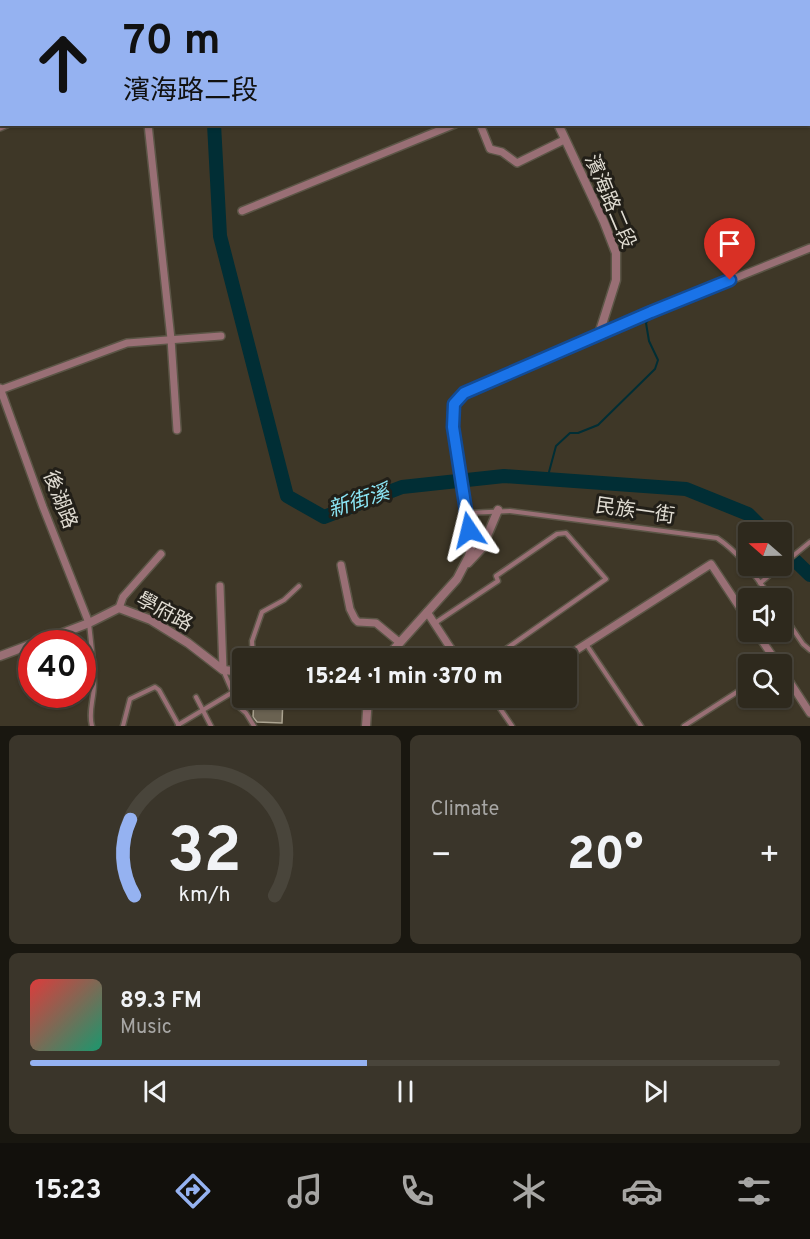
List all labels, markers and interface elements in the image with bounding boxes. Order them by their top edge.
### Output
text: 70 m [123,16,221,69]
icon: ahead [24,24,102,102]
text: 濱海路二段 [123,75,258,109]
street label: 濱海路二段 [577,151,641,253]
pin [704,218,755,280]
icon: arrive [713,227,746,260]
street label: 後湖路 [36,467,82,533]
water label: 新街溪 [325,478,396,525]
street label: 民族一街 [594,494,676,530]
position arrow [437,498,501,562]
north arrow [738,522,792,576]
map controls [738,522,792,708]
street label: 學府路 [131,587,197,639]
button: sound [738,588,792,642]
speed limit sign: 40 [18,630,96,708]
button: search [738,654,792,708]
text: 15:24 · 1 min · 370 m [306,664,503,691]
text: Climate [431,797,499,823]
text: 32 [168,815,242,894]
text: 20° [567,828,643,885]
text: − [431,836,452,878]
text: + [759,836,780,878]
text: km/h [179,883,231,910]
text: 89.3 FM [120,988,202,1015]
text: Music [120,1015,172,1041]
icon: previous [139,1075,172,1108]
icon: pause [389,1075,422,1108]
icon: next [639,1075,672,1108]
icon: directions [172,1170,214,1212]
icon: music [284,1170,326,1212]
icon: phone [396,1170,438,1212]
icon: climate [508,1170,550,1212]
icon: car [621,1170,663,1212]
icon: filters [733,1170,775,1212]
text: 15:23 [35,1174,102,1208]

